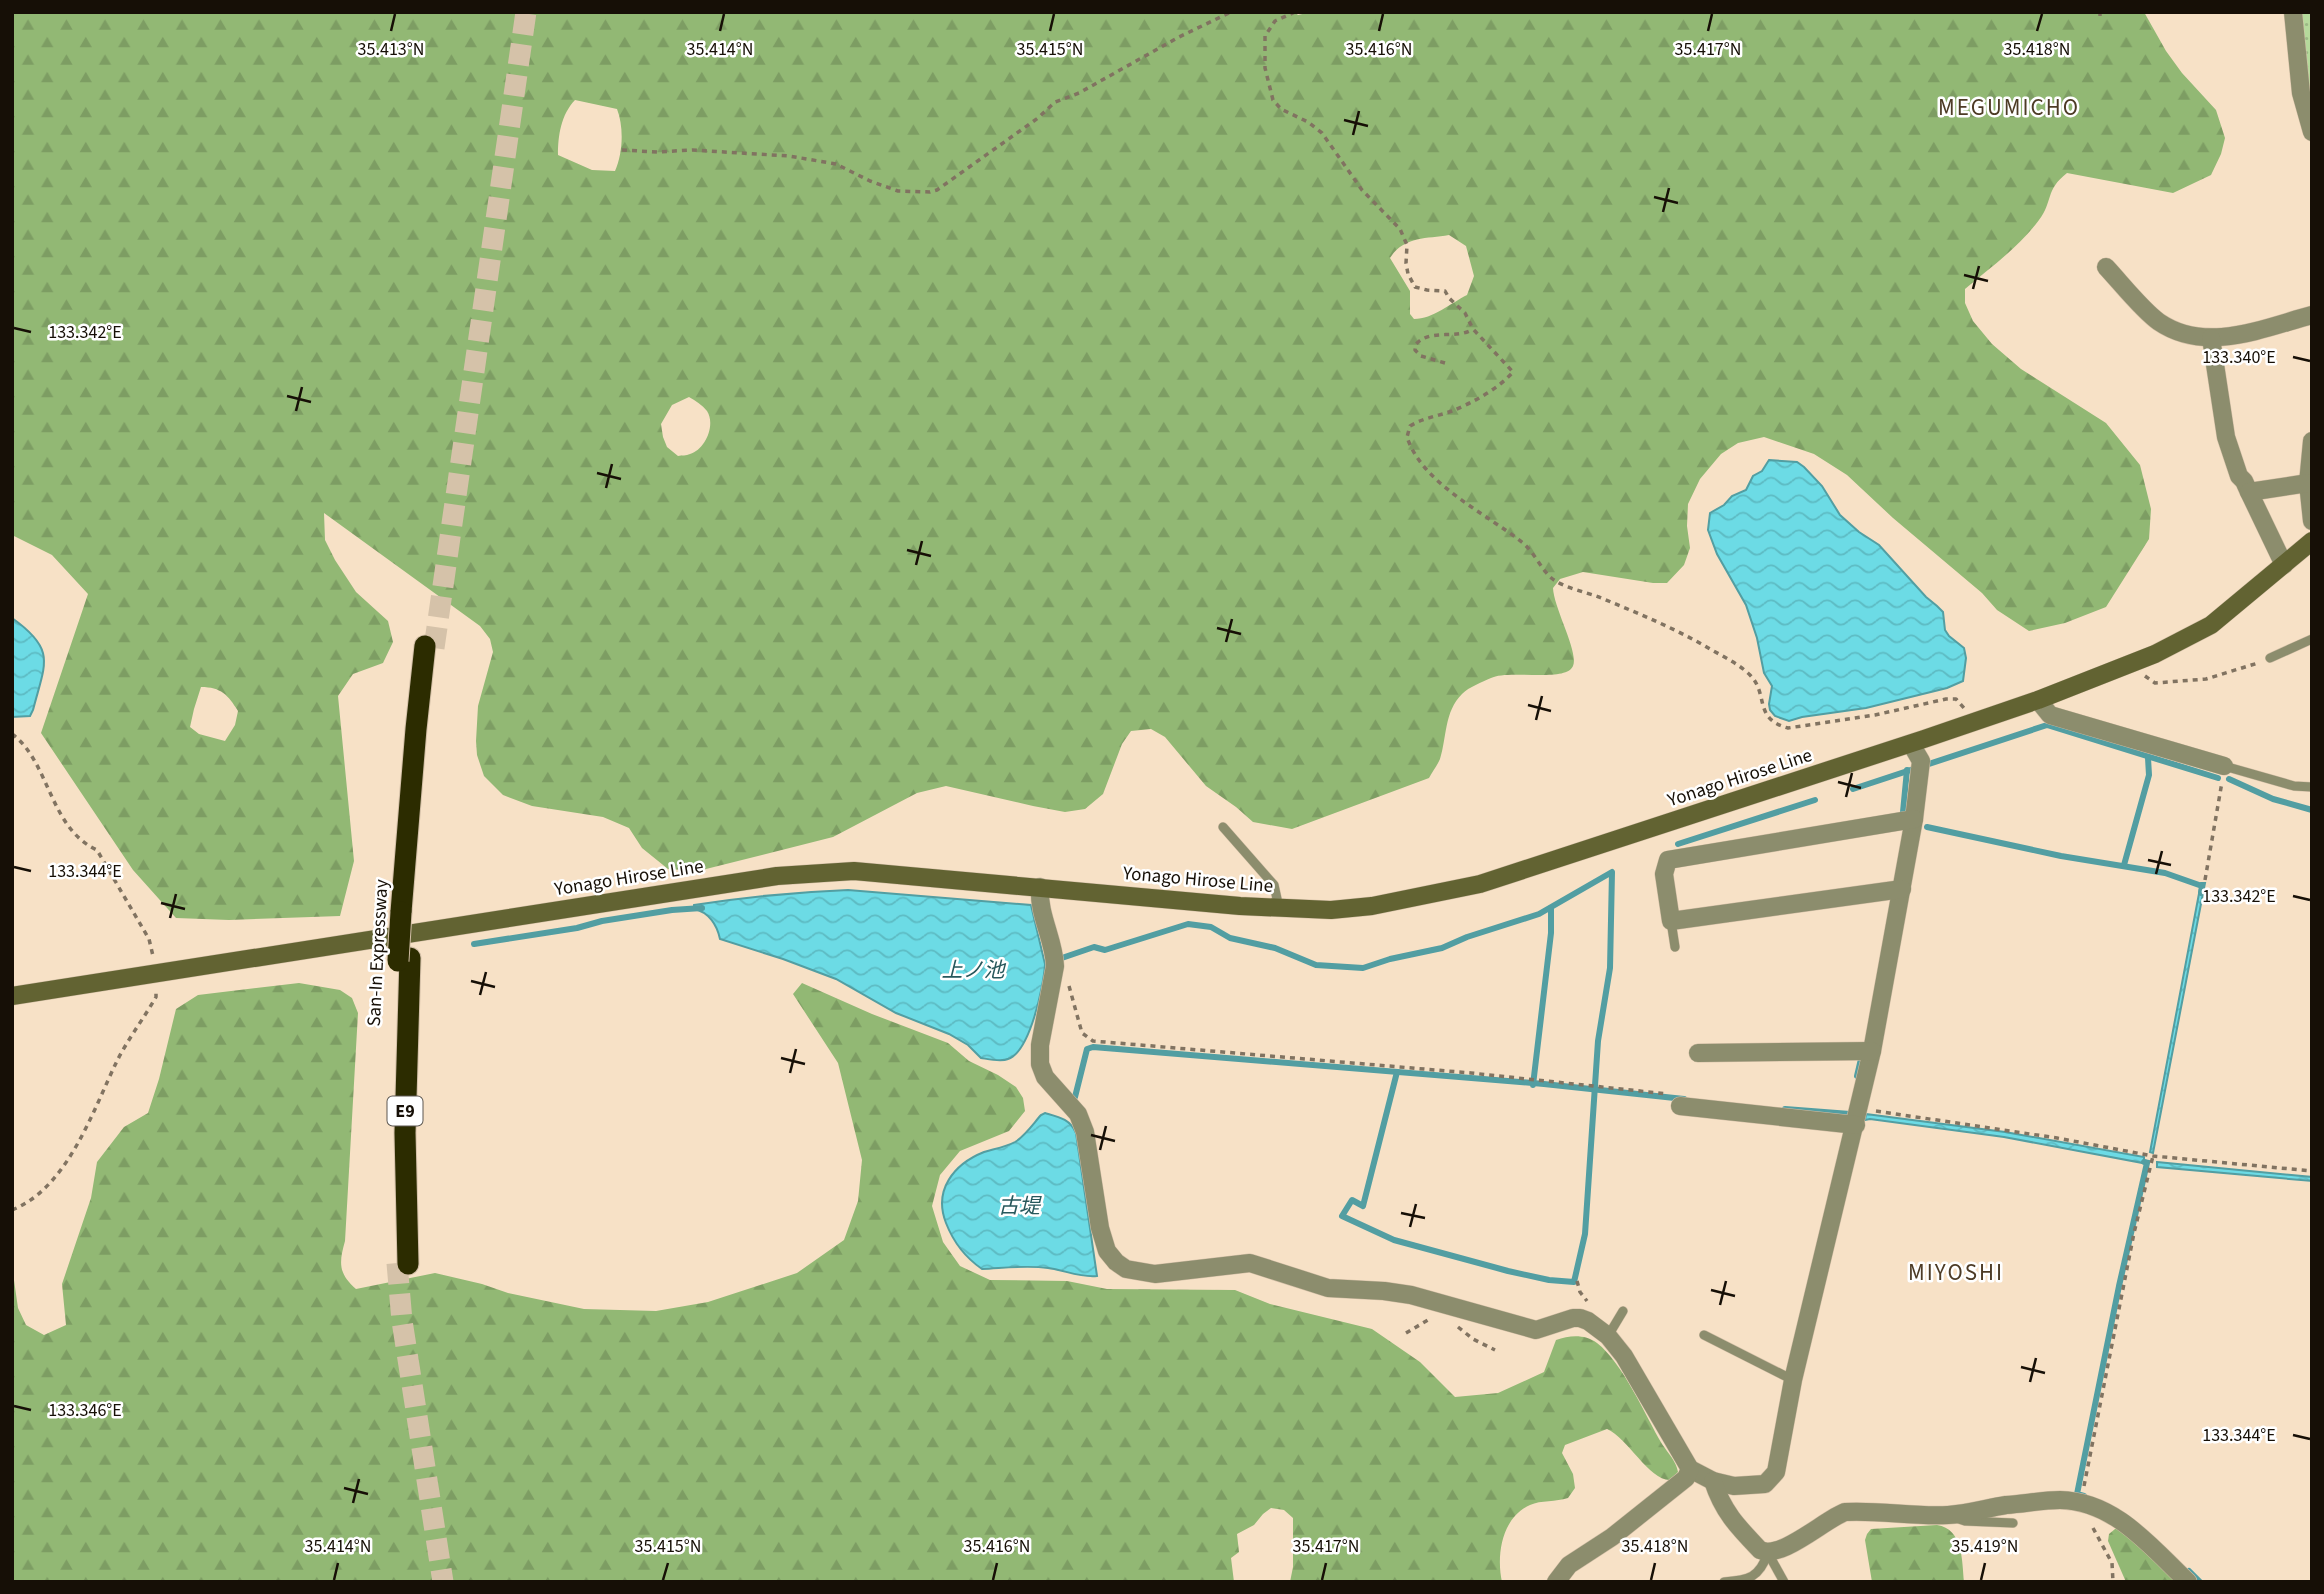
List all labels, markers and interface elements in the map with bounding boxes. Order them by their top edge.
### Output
text: 35.413°N [358,37,424,62]
text: 35.414°N [687,37,753,62]
text: 35.415°N [1017,37,1083,62]
text: 35.416°N [1346,37,1412,62]
text: 35.417°N [1675,37,1741,62]
text: 35.418°N [2004,37,2070,62]
district label: MEGUMICHO [1938,91,2080,124]
text: 133.342°E [48,320,122,345]
text: 133.340°E [2202,345,2276,370]
street label: Yonago Hirose Line [1663,742,1816,814]
street label: Yonago Hirose Line [552,853,705,903]
text: 133.344°E [48,859,122,884]
street label: Yonago Hirose Line [1121,860,1274,900]
street label: San-In Expressway [361,879,395,1027]
text: 133.342°E [2202,884,2276,909]
water label: 上ノ池 [942,955,1006,985]
road number: E9 [388,1096,422,1126]
water label: 古堤 [998,1191,1042,1221]
district label: MIYOSHI [1908,1256,2004,1289]
text: 133.346°E [48,1398,122,1423]
text: 133.344°E [2202,1423,2276,1448]
text: 35.414°N [305,1534,371,1559]
text: 35.415°N [635,1534,701,1559]
text: 35.416°N [964,1534,1030,1559]
text: 35.417°N [1293,1534,1359,1559]
text: 35.418°N [1622,1534,1688,1559]
text: 35.419°N [1952,1534,2018,1559]

